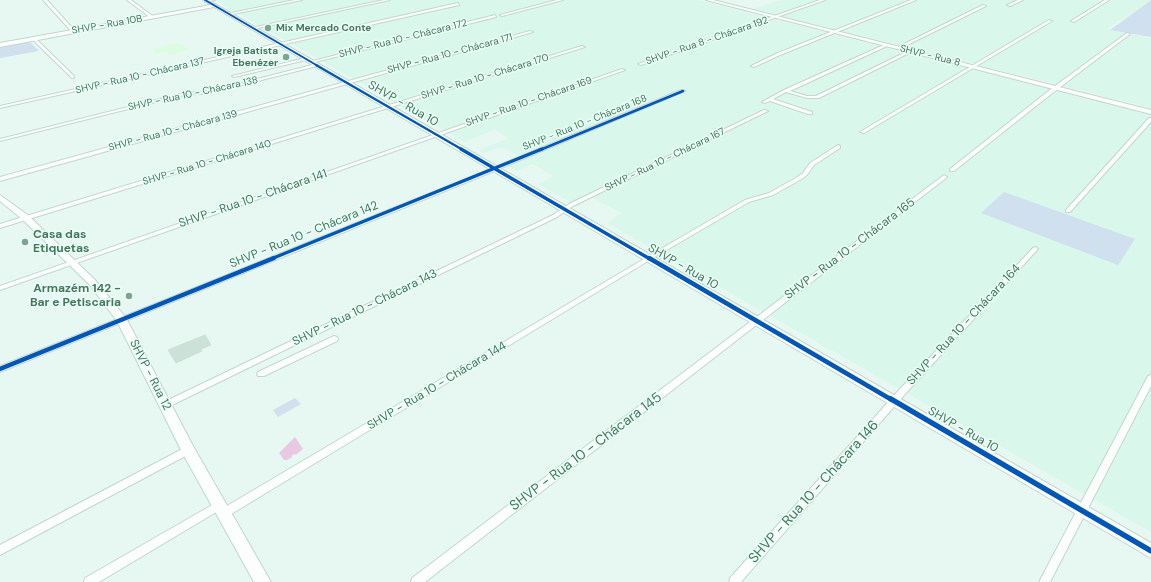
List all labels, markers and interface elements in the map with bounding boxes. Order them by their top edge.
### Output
street label: SHVP - Rua 10B [71,13,143,37]
street label: SHVP - Rua 8 - Chácara 192 [644,14,770,68]
street label: SHVP - Rua 10 - Chácara 172 [338,17,468,61]
place label: Mix Mercado Conte [276,22,371,34]
marker: Mix Mercado Conte [263,23,273,33]
street label: SHVP - Rua 10 - Chácara 171 [386,31,514,77]
street label: SHVP - Rua 8 [899,43,961,69]
place label: Igreja Batista Ebenézer [214,45,278,68]
marker: Igreja Batista Ebenézer [281,52,291,62]
street label: SHVP - Rua 10 - Chácara 170 [420,52,550,102]
street label: SHVP - Rua 10 - Chácara 137 [74,55,206,97]
street label: SHVP - Rua 10 - Chácara 138 [127,74,259,114]
street label: SHVP - Rua 10 - Chácara 169 [464,75,594,129]
street label: SHVP - Rua 10 [365,78,441,130]
street label: SHVP - Rua 10 - Chácara 168 [521,93,649,153]
street label: SHVP - Rua 10 - Chácara 139 [107,108,239,154]
street label: SHVP - Rua 10 - Chácara 167 [603,126,727,194]
street label: SHVP - Rua 10 - Chácara 140 [141,138,273,188]
street label: SHVP - Rua 10 - Chácara 141 [177,167,329,231]
street label: SHVP - Rua 10 - Chácara 165 [782,195,918,303]
street label: SHVP - Rua 10 - Chácara 142 [228,199,380,271]
place label: Casa das Etiquetas [33,228,89,256]
marker: Casa das Etiquetas [20,237,30,247]
street label: SHVP - Rua 10 [645,241,721,293]
street label: SHVP - Rua 10 - Chácara 164 [904,262,1024,388]
street label: SHVP - Rua 10 - Chácara 143 [290,267,440,349]
place label: Armazém 142 - Bar e Petiscaria [30,282,121,310]
marker: Armazém 142 - Bar e Petiscaria [124,291,134,301]
street label: SHVP - Rua 12 [126,337,174,413]
street label: SHVP - Rua 10 - Chácara 144 [365,339,509,433]
street label: SHVP - Rua 10 - Chácara 145 [507,389,665,515]
street label: SHVP - Rua 10 [925,404,1001,456]
street label: SHVP - Rua 10 - Chácara 146 [745,417,883,567]

